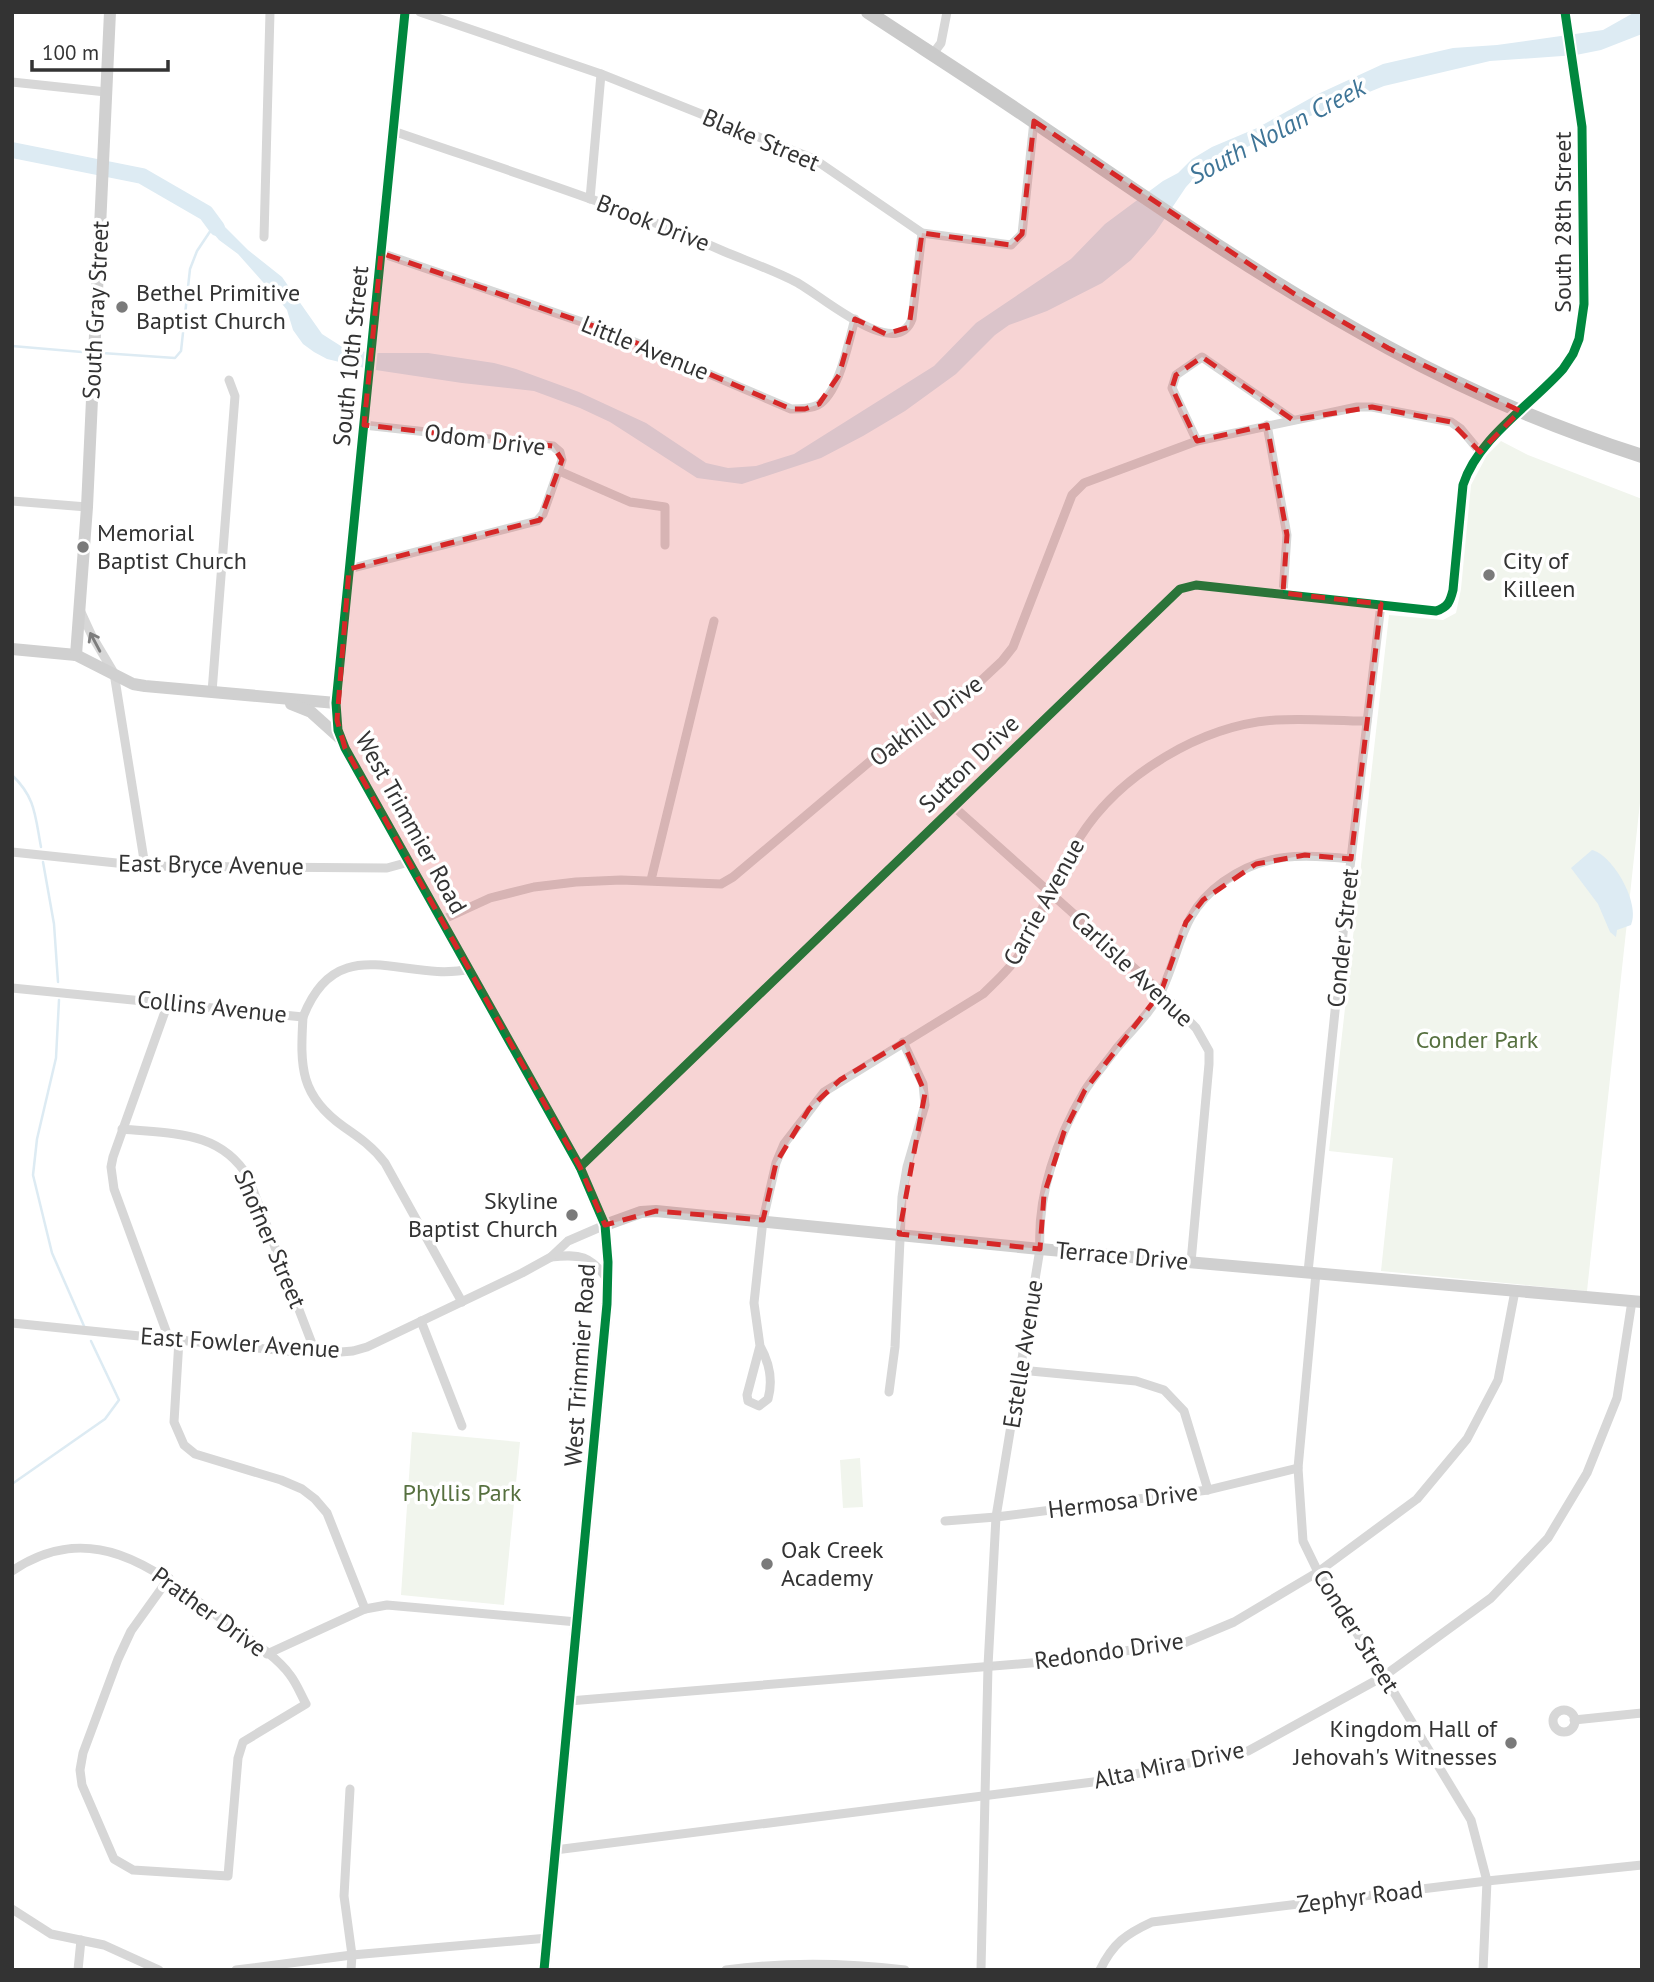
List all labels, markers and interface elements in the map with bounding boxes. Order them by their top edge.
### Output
scale bar [32,28,168,72]
text: 100 m [42,39,99,66]
water label: South Nolan Creek [1183,69,1372,191]
street label: Blake Street [698,101,824,178]
street label: South 28th Street [1547,131,1578,313]
street label: Brook Drive [592,187,714,258]
street label: South Gray Street [75,220,116,400]
street label: South 10th Street [326,264,375,448]
place label: Bethel Primitive Baptist Church [136,277,300,336]
marker: Bethel Primitive Baptist Church [114,299,130,315]
street label: Little Avenue [577,308,714,387]
street label: Odom Drive [423,417,547,462]
place label: Memorial Baptist Church [97,517,247,576]
marker: Memorial Baptist Church [75,539,91,555]
place label: City of Killeen [1503,545,1575,604]
marker: City of Killeen [1481,567,1497,583]
one-way arrow [88,632,101,653]
street label: Oakhill Drive [863,668,988,773]
street label: Sutton Drive [912,708,1025,819]
street label: West Trimmier Road [349,726,474,919]
street label: Carrie Avenue [996,833,1091,971]
street label: East Bryce Avenue [118,847,304,882]
street label: Conder Street [1320,867,1365,1009]
street label: Carlisle Avenue [1064,904,1200,1033]
street label: Collins Avenue [136,983,288,1030]
park label: Conder Park [1416,1024,1539,1055]
street label: Shofner Street [227,1165,314,1313]
place label: Skyline Baptist Church [408,1185,558,1244]
marker: Skyline Baptist Church [564,1207,580,1223]
street label: Terrace Drive [1054,1234,1190,1277]
street label: West Trimmier Road [557,1262,602,1467]
street label: Estelle Avenue [995,1277,1050,1430]
street label: East Fowler Avenue [139,1320,341,1365]
street label: Hermosa Drive [1046,1476,1200,1525]
park label: Phyllis Park [403,1477,522,1508]
place label: Oak Creek Academy [781,1534,884,1593]
marker: Oak Creek Academy [759,1556,775,1572]
street label: Prather Drive [146,1560,273,1664]
street label: Conder Street [1306,1563,1407,1698]
street label: Redondo Drive [1032,1625,1185,1676]
place label: Kingdom Hall of Jehovah's Witnesses [1292,1713,1498,1772]
street label: Alta Mira Drive [1091,1733,1247,1796]
marker: Kingdom Hall of Jehovah's Witnesses [1503,1735,1519,1751]
street label: Zephyr Road [1295,1873,1425,1920]

